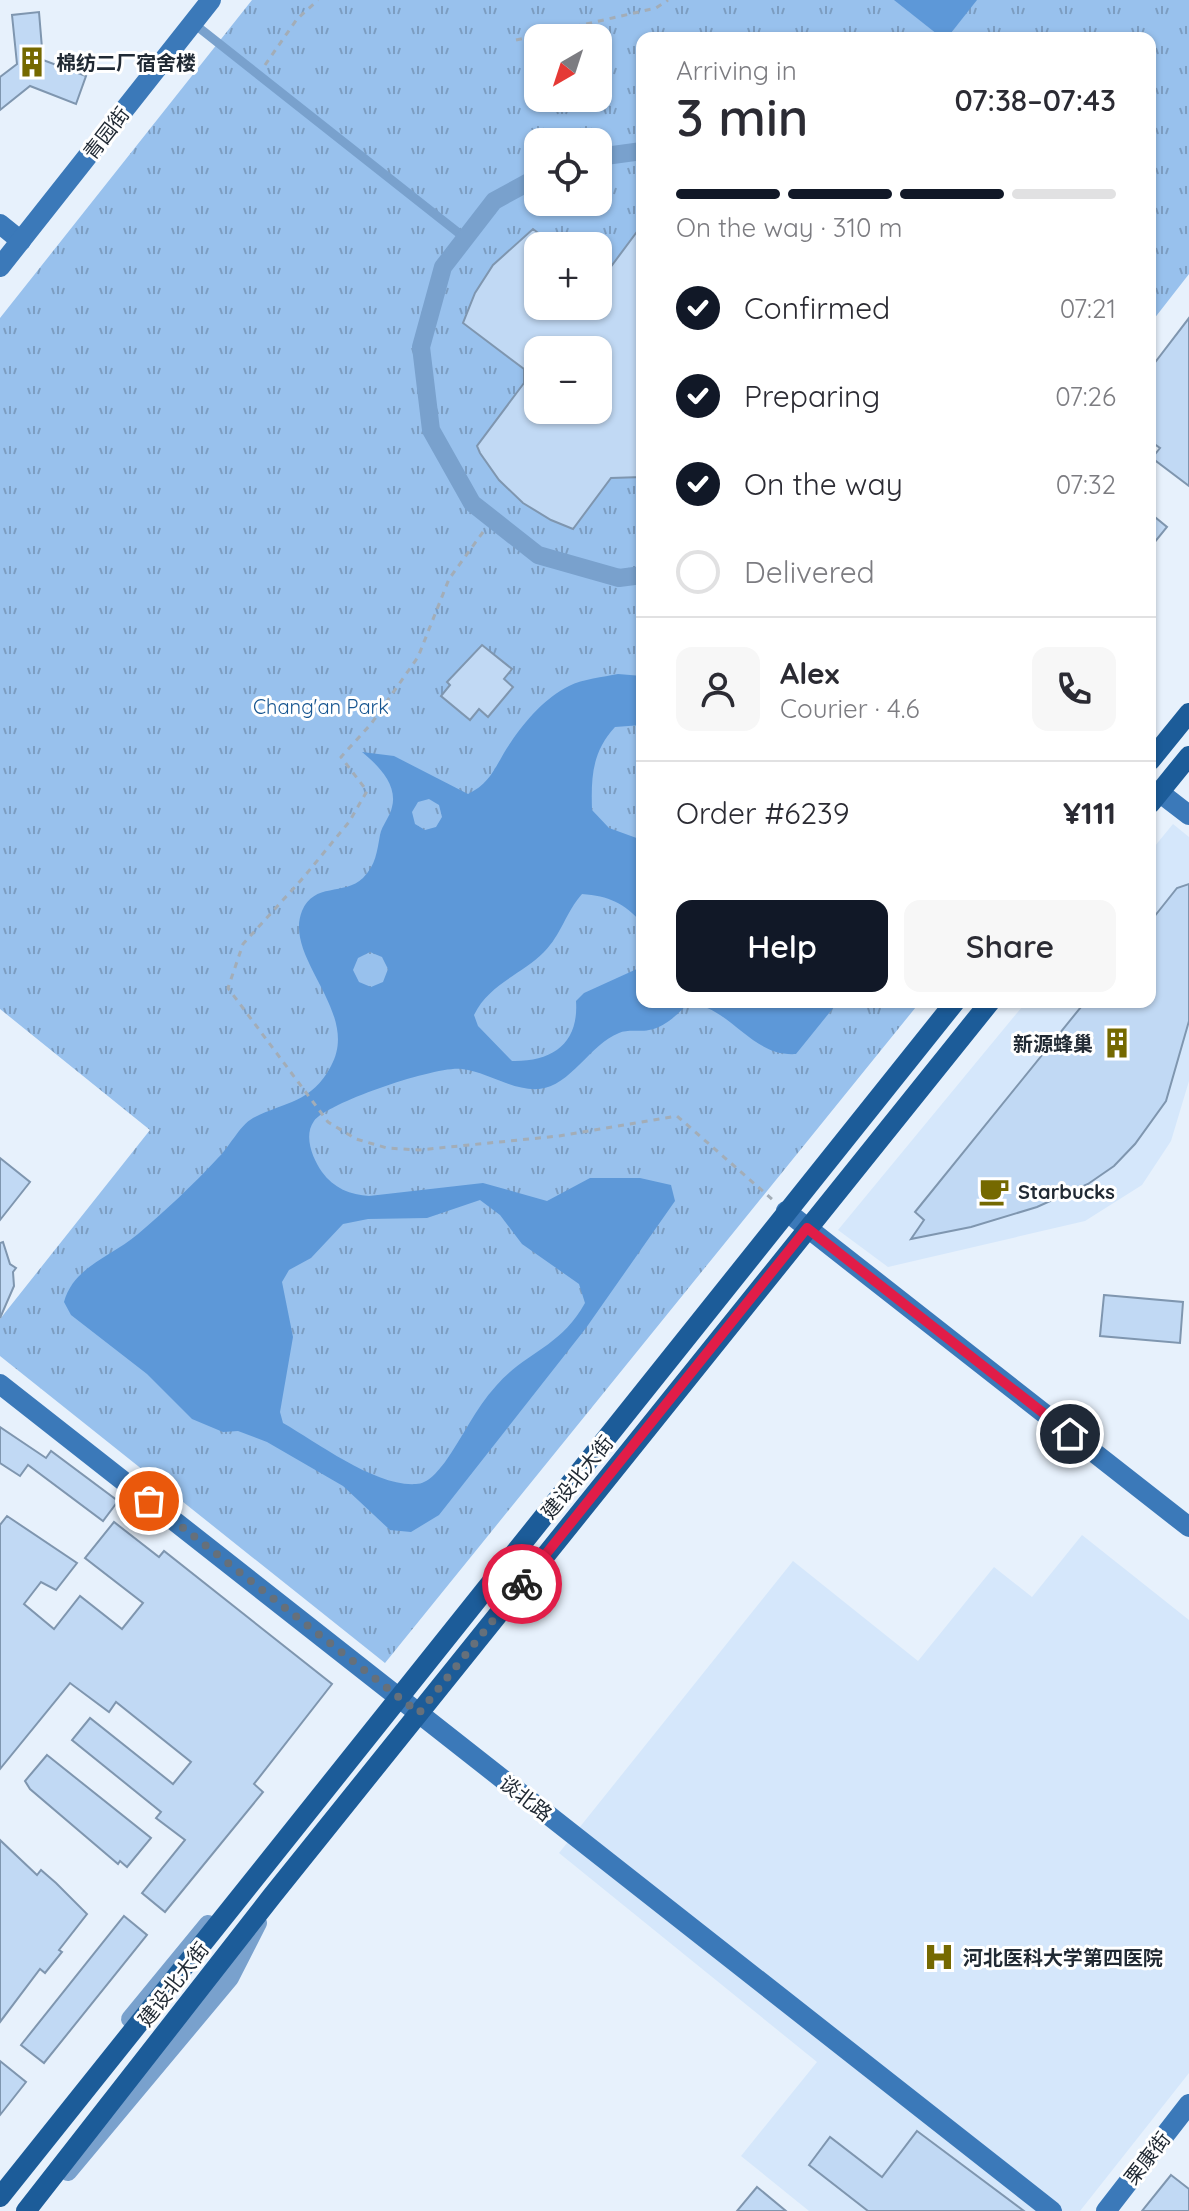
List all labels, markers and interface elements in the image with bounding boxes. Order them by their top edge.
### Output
north arrow [524,24,612,112]
map controls [524,24,612,424]
building icon: 棉纺二厂宿舍楼 [15,45,49,79]
place label: 棉纺二厂宿舍楼 [56,50,196,75]
text: Arriving in [676,54,797,87]
text: 07:38–07:43 [955,81,1116,119]
text: 3 min [676,84,809,149]
street label: 青园街 [78,102,134,164]
button: locate [524,128,612,216]
text: On the way · 310 m [676,211,902,244]
button: + [524,232,612,320]
icon: check [676,286,720,330]
text: Confirmed [744,289,890,327]
text: 07:21 [1060,292,1116,325]
button: − [524,336,612,424]
icon: check [676,374,720,418]
text: Preparing [744,377,880,415]
text: 07:26 [1055,380,1116,413]
icon: check [676,462,720,506]
text: On the way [744,465,903,503]
text: 07:32 [1056,468,1116,501]
text: Delivered [744,553,875,591]
button: person [676,647,760,731]
button: phone [1032,647,1116,731]
text: Alex [780,654,839,692]
text: Courier · 4.6 [780,692,919,725]
park label: Chang'an Park [253,694,389,719]
text: Order #6239 [676,794,850,832]
text: ¥111 [1063,794,1116,832]
button: Help [676,900,888,992]
button: Share [904,900,1116,992]
building icon: 新源蜂巢 [1100,1026,1134,1060]
place label: 新源蜂巢 [1013,1031,1093,1056]
cafe icon: Starbucks [977,1174,1011,1208]
place label: Starbucks [1018,1179,1115,1204]
pin [1036,1400,1104,1468]
icon: home [1048,1412,1092,1456]
street label: 建设北大街 [536,1430,618,1524]
pin [115,1467,183,1535]
icon: bag [127,1479,171,1523]
courier [482,1544,562,1624]
icon: bike [500,1562,544,1606]
street label: 谈北路 [495,1770,557,1826]
street label: 建设北大街 [132,1937,214,2031]
hospital icon: 河北医科大学第四医院 [922,1940,956,1974]
place label: 河北医科大学第四医院 [963,1945,1163,1970]
street label: 栗康街 [1119,2127,1175,2189]

